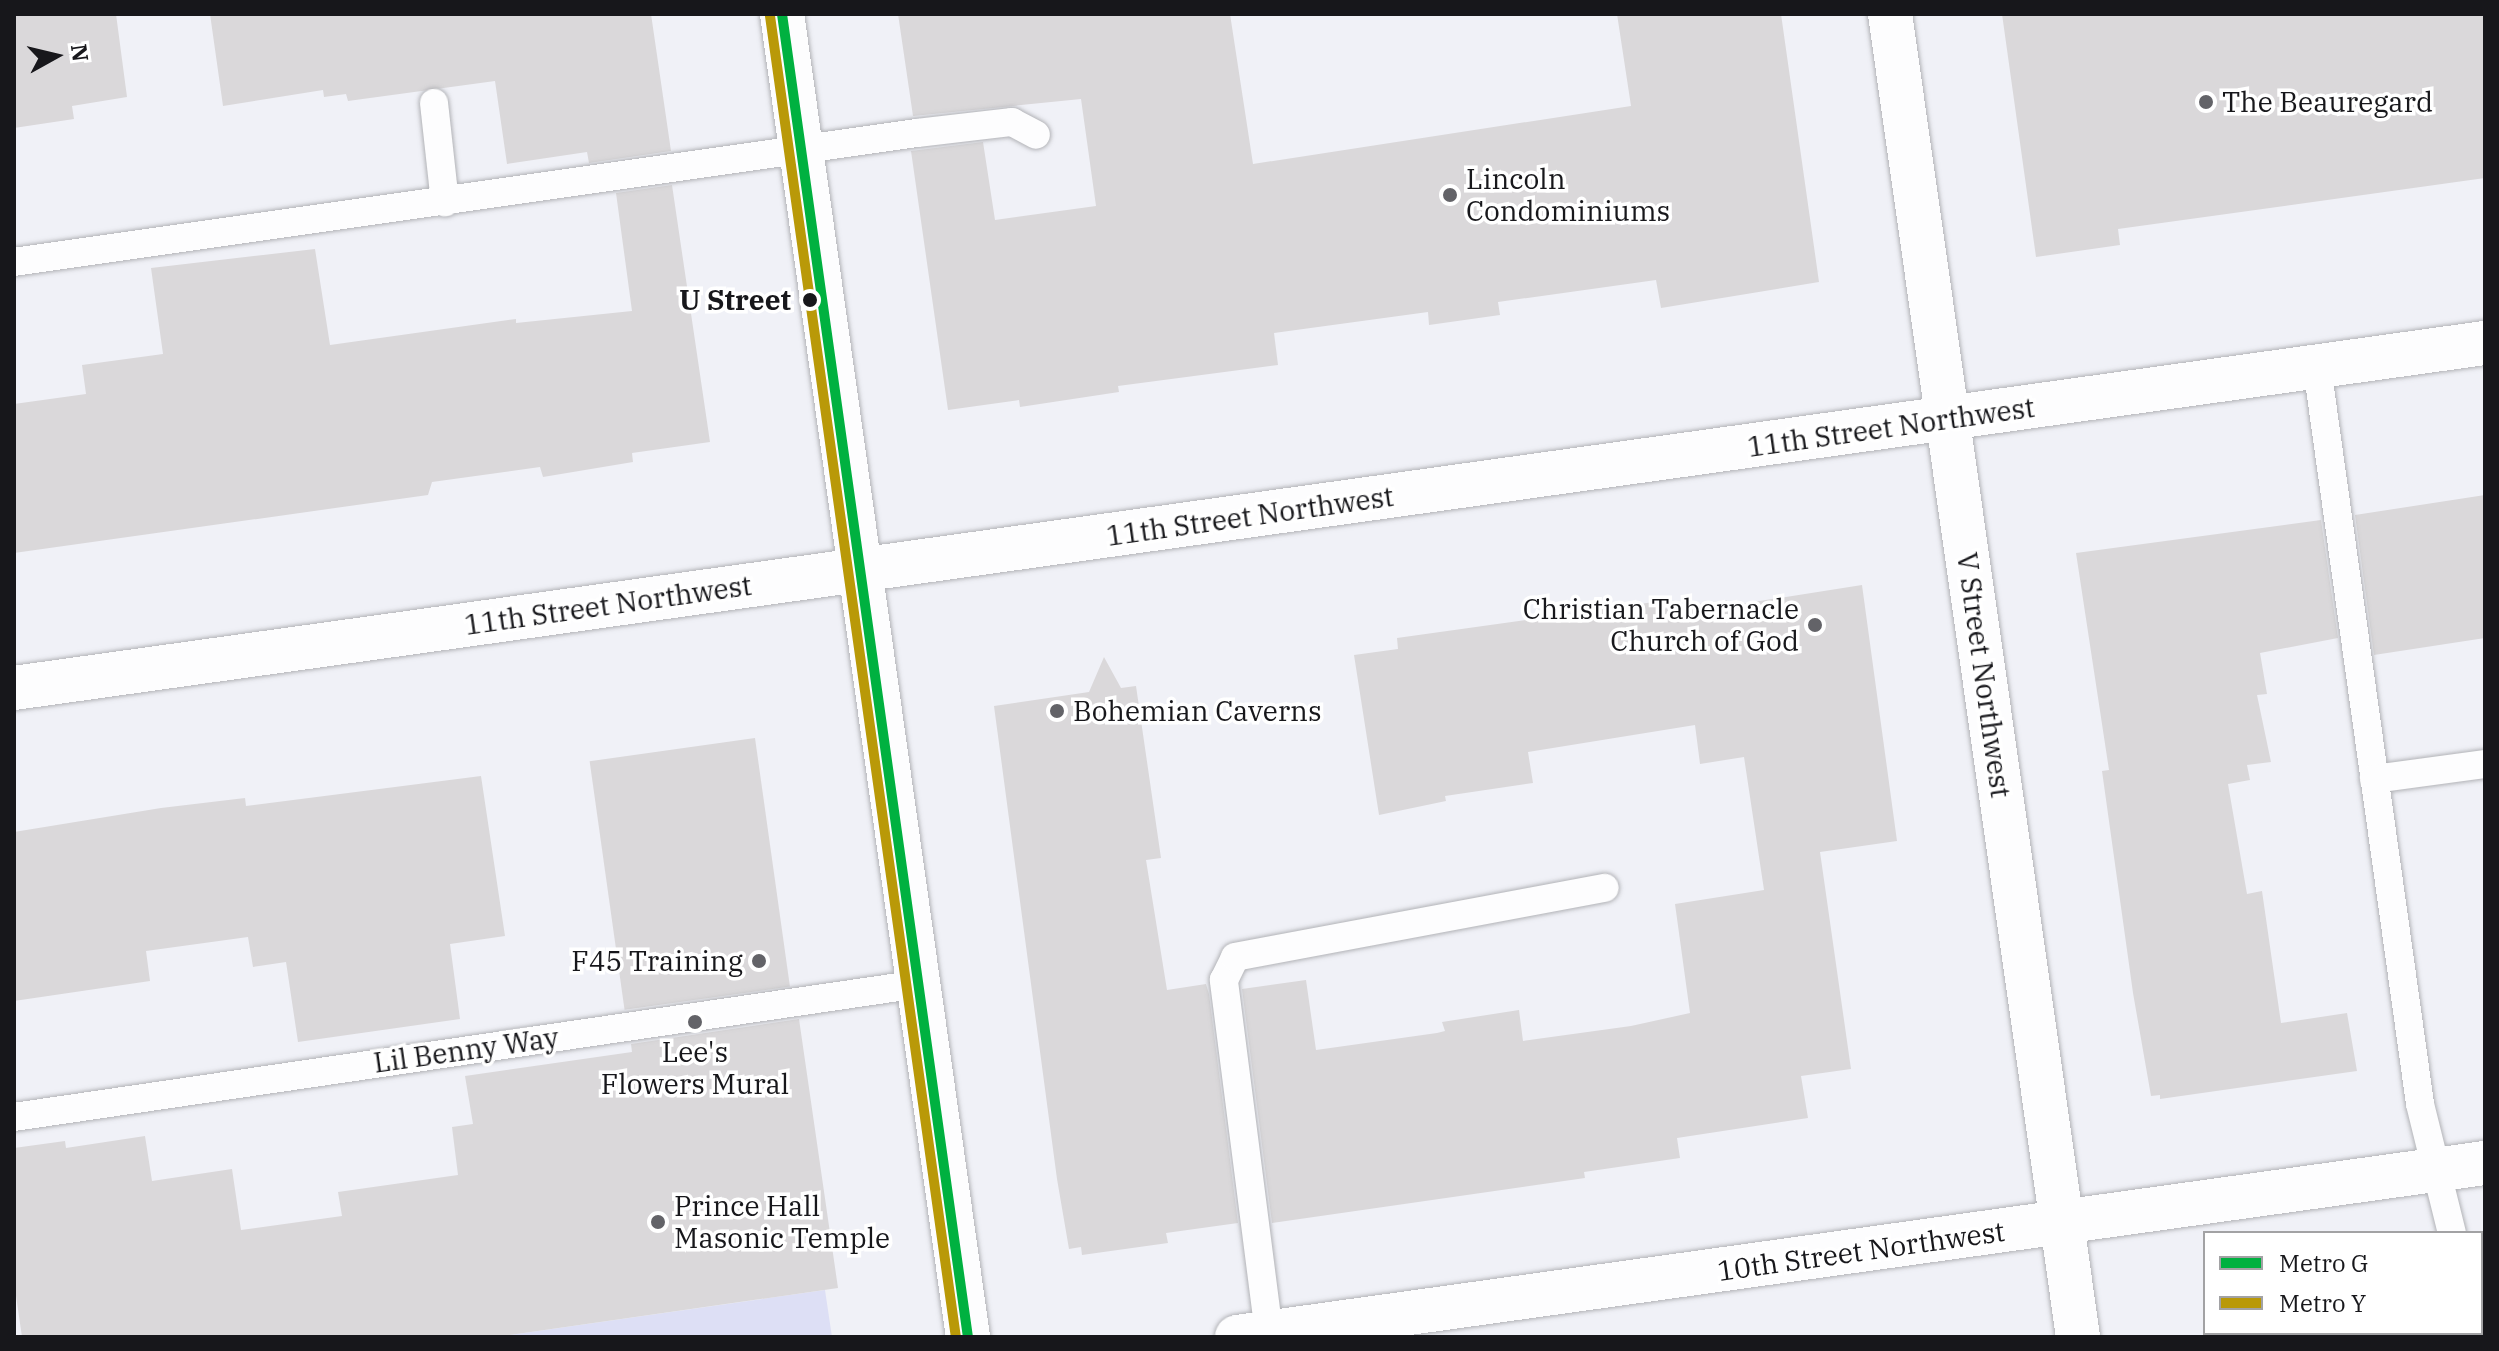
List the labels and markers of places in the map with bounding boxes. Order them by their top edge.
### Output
place label: The Beauregard [2222,85,2433,119]
marker: The Beauregard [2197,93,2215,111]
place label: Lincoln Condominiums [1466,162,1670,228]
marker: Lincoln Condominiums [1441,186,1459,204]
place label: U Street [679,283,791,317]
marker: U Street [798,288,822,312]
place label: Christian Tabernacle Church of God [1523,592,1799,658]
marker: Christian Tabernacle Church of God [1806,616,1824,634]
place label: Bohemian Caverns [1073,694,1322,728]
marker: Bohemian Caverns [1048,702,1066,720]
place label: F45 Training [571,944,743,978]
marker: F45 Training [750,952,768,970]
marker: Lee's Flowers Mural [686,1013,704,1031]
place label: Lee's Flowers Mural [601,1035,789,1101]
place label: Prince Hall Masonic Temple [674,1189,890,1255]
marker: Prince Hall Masonic Temple [649,1213,667,1231]

